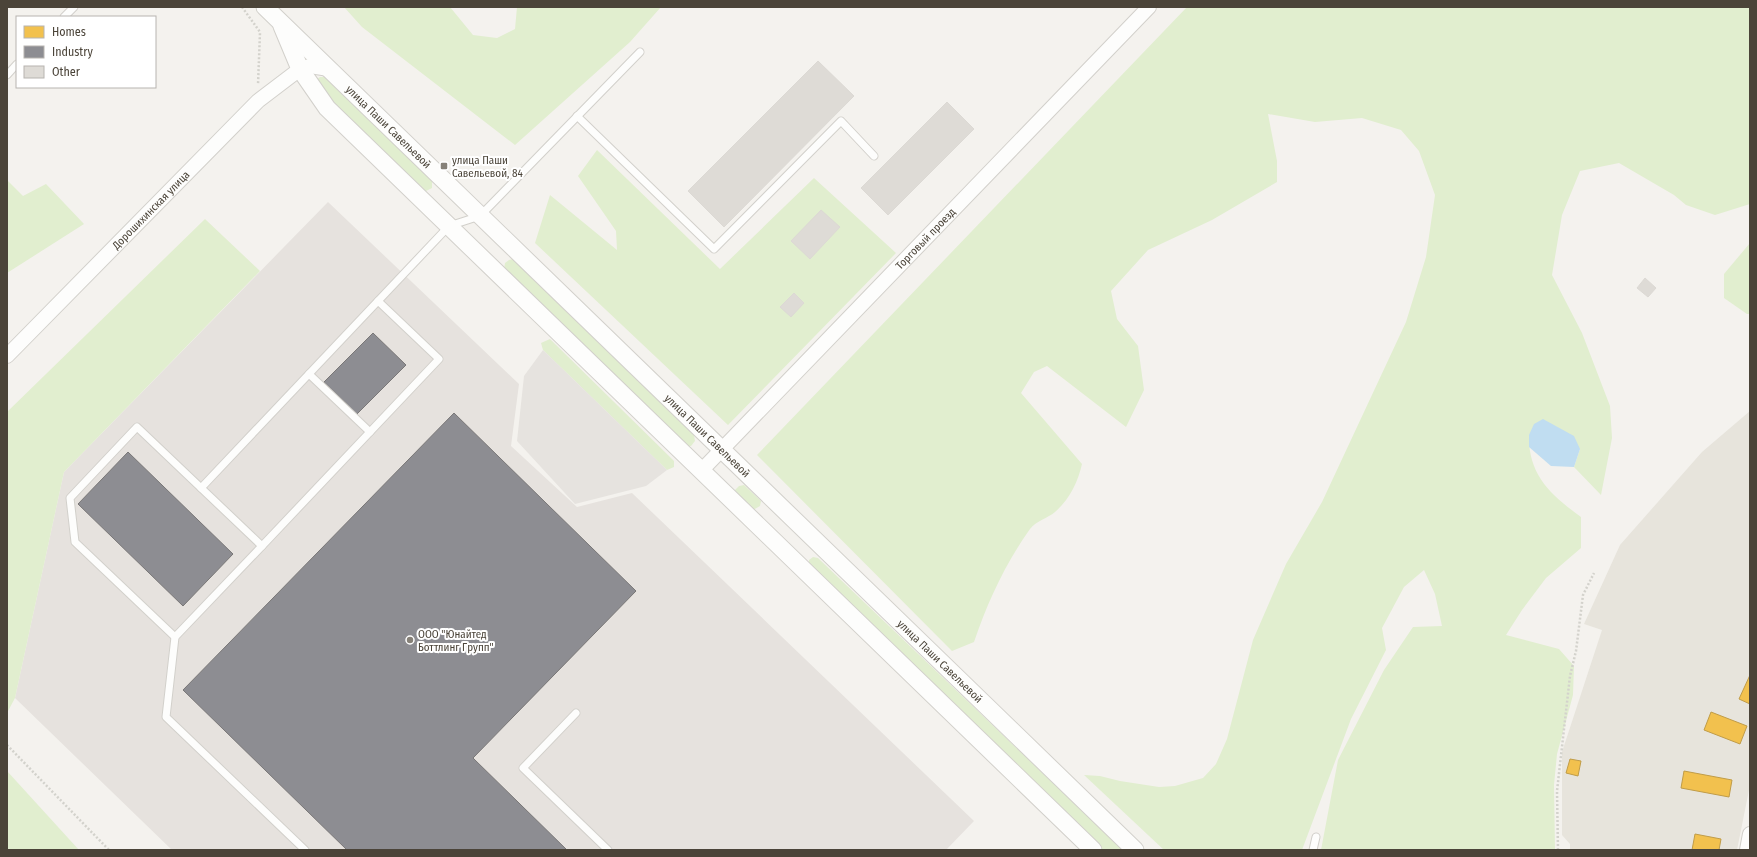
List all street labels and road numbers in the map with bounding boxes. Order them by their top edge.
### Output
street label: улица Паши Савельевой [343,83,434,171]
street label: Дорошихинская улица [109,168,193,253]
street label: Торговый проезд [893,205,959,272]
street label: улица Паши Савельевой [662,392,752,480]
street label: улица Паши Савельевой [894,617,985,706]

